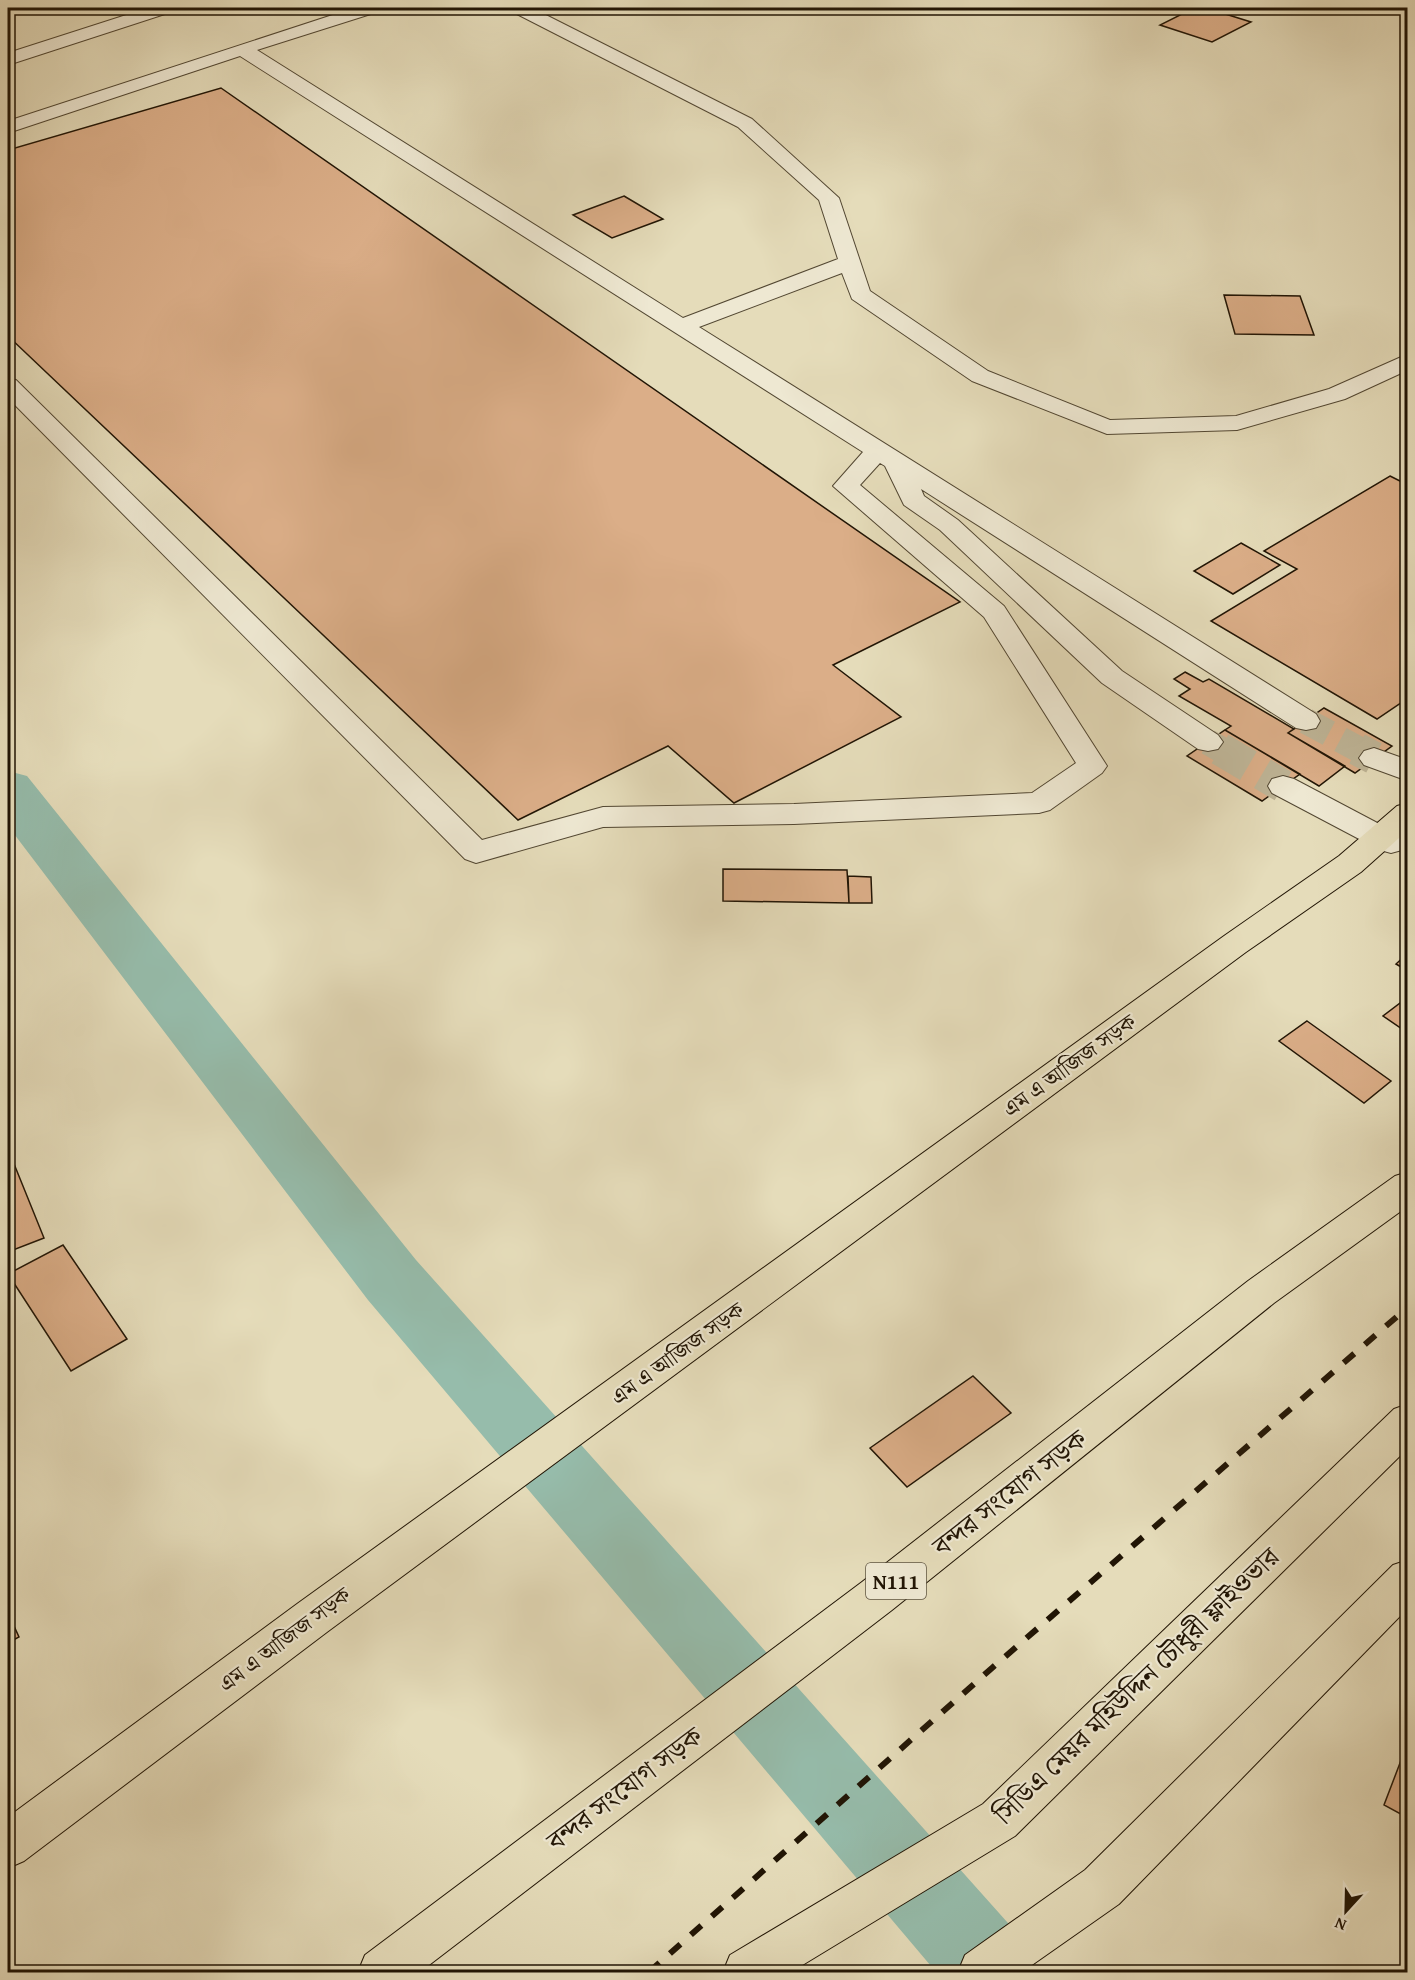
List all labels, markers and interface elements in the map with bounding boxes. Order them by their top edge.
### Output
street label: এম এ আজিজ সড়ক [996,1005,1144,1124]
street label: এম এ আজিজ সড়ক [604,1293,752,1412]
street label: বন্দর সংযোগ সড়ক [923,1418,1095,1566]
street label: সিডিএ মেয়র মহিউদ্দিন চৌধুরী ফ্লাইওভার [983,1537,1289,1833]
road number: N111 [866,1563,926,1599]
street label: এম এ আজিজ সড়ক [211,1578,358,1699]
street label: বন্দর সংযোগ সড়ক [537,1715,711,1861]
north arrow [1316,1881,1376,1941]
text: N [1331,1912,1350,1938]

